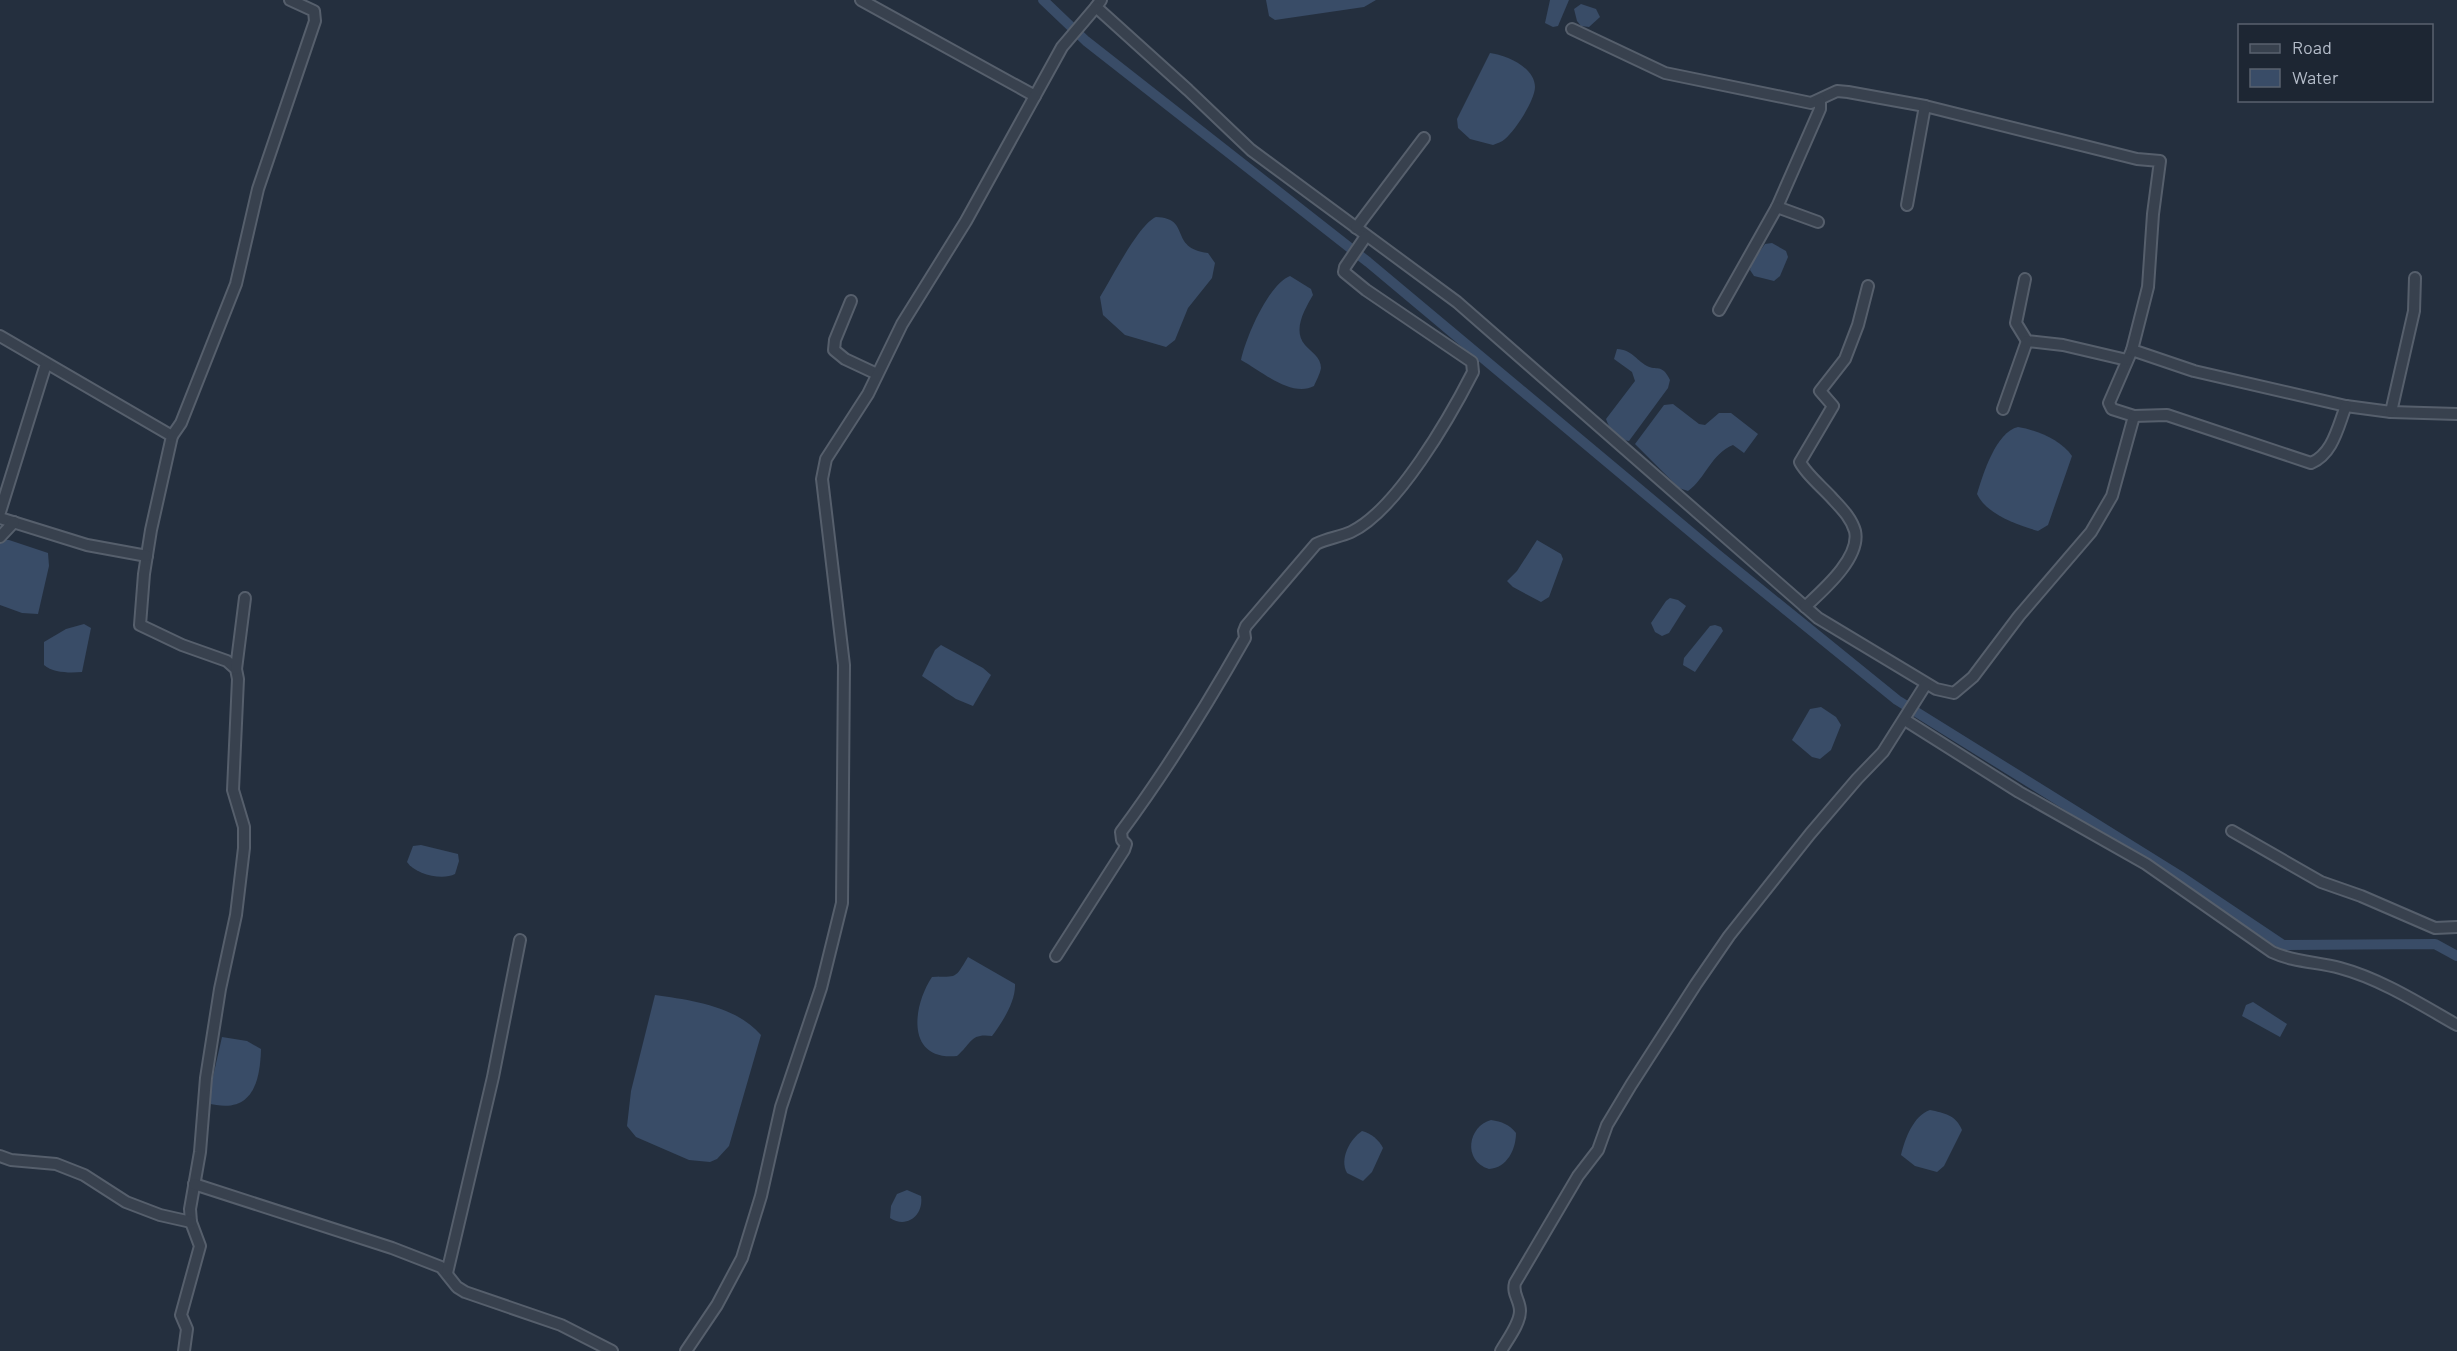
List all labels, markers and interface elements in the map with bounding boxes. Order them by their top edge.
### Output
legend [2238,24,2433,102]
text: Road [2292,36,2332,58]
text: Water [2292,66,2339,88]

